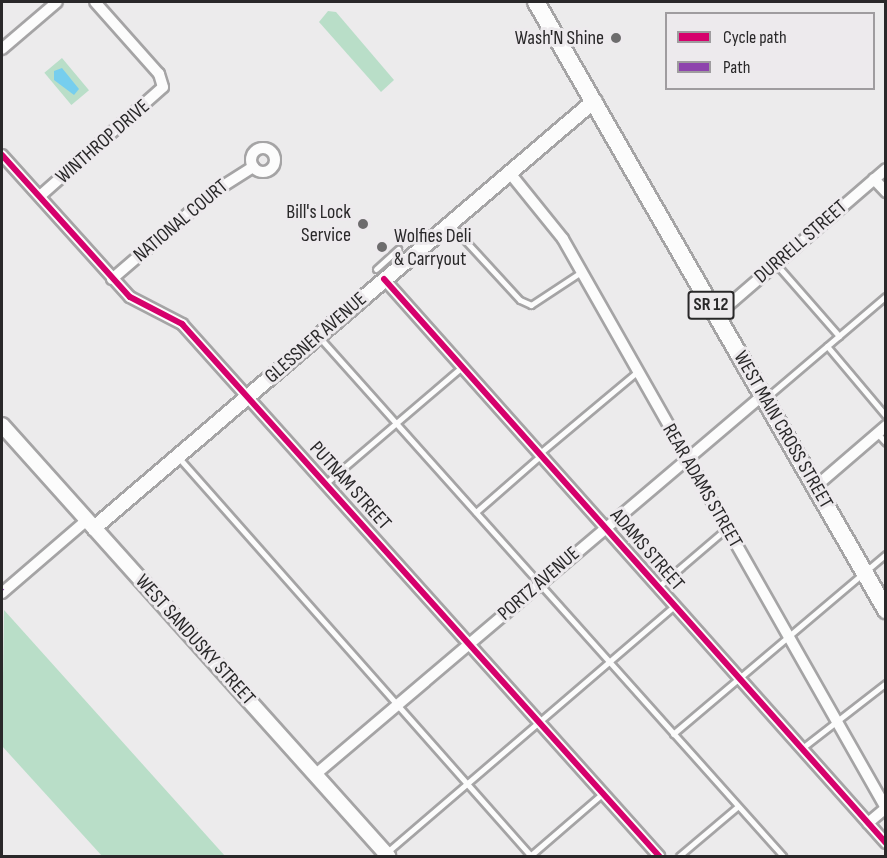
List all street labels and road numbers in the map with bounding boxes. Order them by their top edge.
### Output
street label: WINTHROP DRIVE [51,95,155,189]
street label: NATIONAL COURT [129,175,233,267]
street label: DURRELL STREET [750,195,852,289]
street label: GLESSNER AVENUE [260,287,372,389]
road number: SR 12 [687,290,735,320]
street label: WEST MAIN CROSS STREET [728,347,838,513]
street label: REAR ADAMS STREET [657,420,747,552]
street label: PUTNAM STREET [304,437,396,535]
street label: ADAMS STREET [605,504,689,596]
street label: PORTZ AVENUE [493,542,585,626]
street label: WEST SANDUSKY STREET [130,570,260,710]

